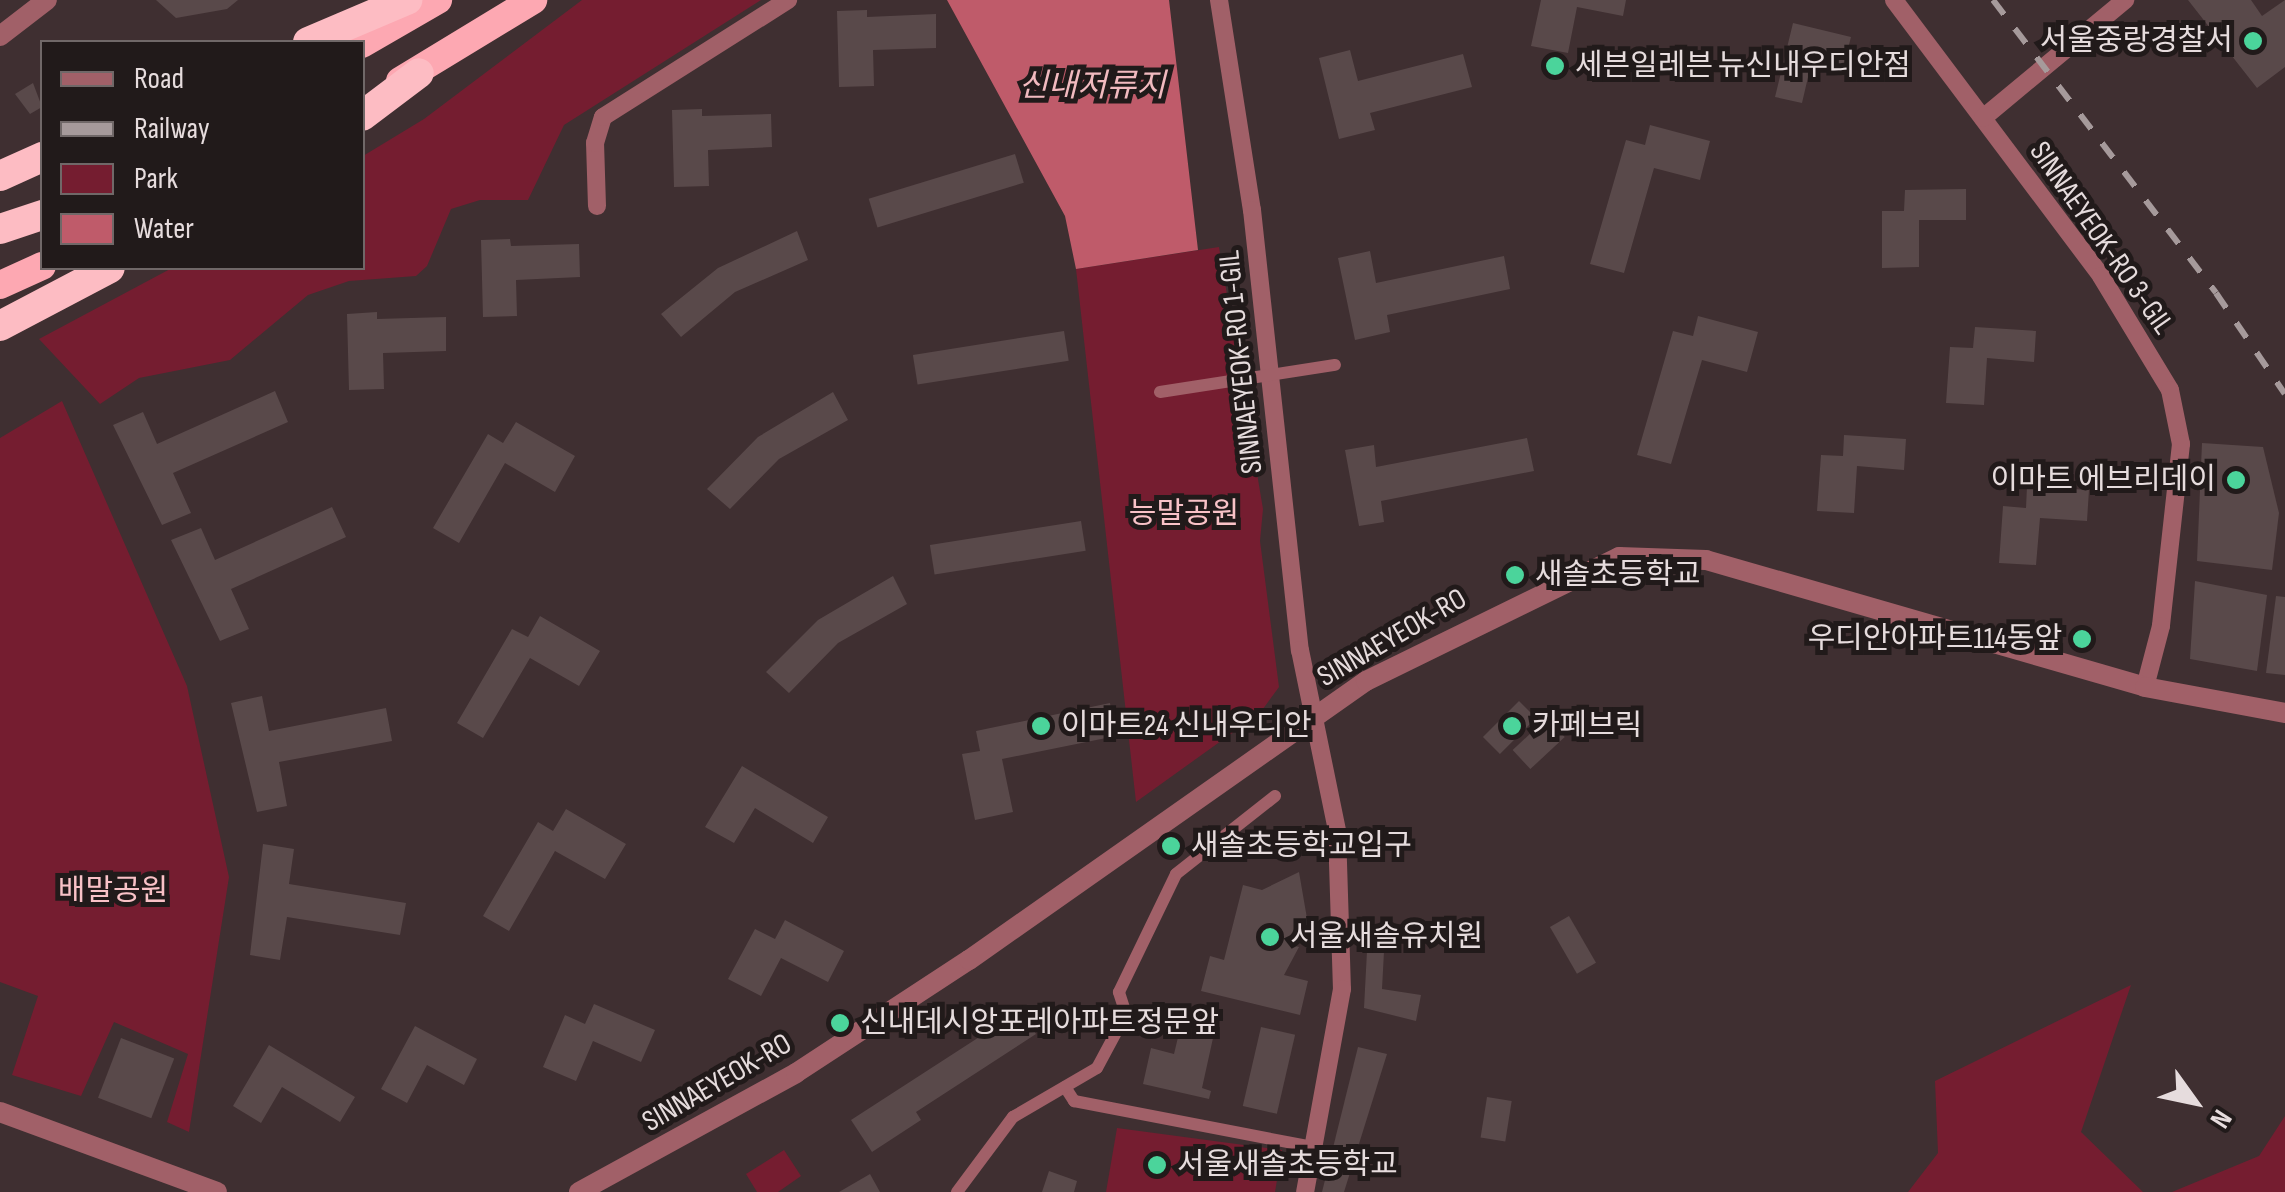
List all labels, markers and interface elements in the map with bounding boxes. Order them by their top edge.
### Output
place label: 서울중랑경찰서 [2040,23,2233,59]
marker: 서울중랑경찰서 [2242,30,2264,52]
legend [40,40,365,270]
place label: 세븐일레븐 뉴신내우디안점 [1575,48,1911,84]
marker: 세븐일레븐 뉴신내우디안점 [1544,55,1566,77]
text: Road [134,61,184,97]
water label: 신내저류지 [1018,68,1166,106]
text: Railway [134,111,210,147]
street label: SINNAEYEOK-RO 3-GIL [2021,135,2181,341]
text: Park [134,161,178,197]
text: Water [134,211,194,247]
street label: SINNAEYEOK-RO 1-GIL [1211,249,1271,475]
place label: 이마트 에브리데이 [1990,462,2216,498]
marker: 이마트 에브리데이 [2225,469,2247,491]
park label: 능말공원 [1129,496,1239,532]
place label: 새솔초등학교 [1535,557,1701,593]
marker: 새솔초등학교 [1504,564,1526,586]
street label: SINNAEYEOK-RO [1311,581,1473,695]
place label: 우디안아파트114동앞 [1808,621,2062,657]
marker: 우디안아파트114동앞 [2071,628,2093,650]
place label: 이마트24 신내우디안 [1061,708,1311,744]
place label: 카페브릭 [1532,708,1642,744]
marker: 이마트24 신내우디안 [1030,715,1052,737]
marker: 카페브릭 [1501,715,1523,737]
place label: 새솔초등학교입구 [1191,828,1412,864]
marker: 새솔초등학교입구 [1160,835,1182,857]
park label: 배말공원 [58,873,168,909]
place label: 서울새솔유치원 [1290,919,1483,955]
marker: 서울새솔유치원 [1259,926,1281,948]
place label: 신내데시앙포레아파트정문앞 [860,1005,1219,1041]
marker: 신내데시앙포레아파트정문앞 [829,1012,851,1034]
street label: SINNAEYEOK-RO [636,1026,798,1140]
north arrow [2145,1052,2245,1152]
text: N [2203,1103,2238,1134]
place label: 서울새솔초등학교 [1177,1147,1398,1183]
marker: 서울새솔초등학교 [1146,1154,1168,1176]

